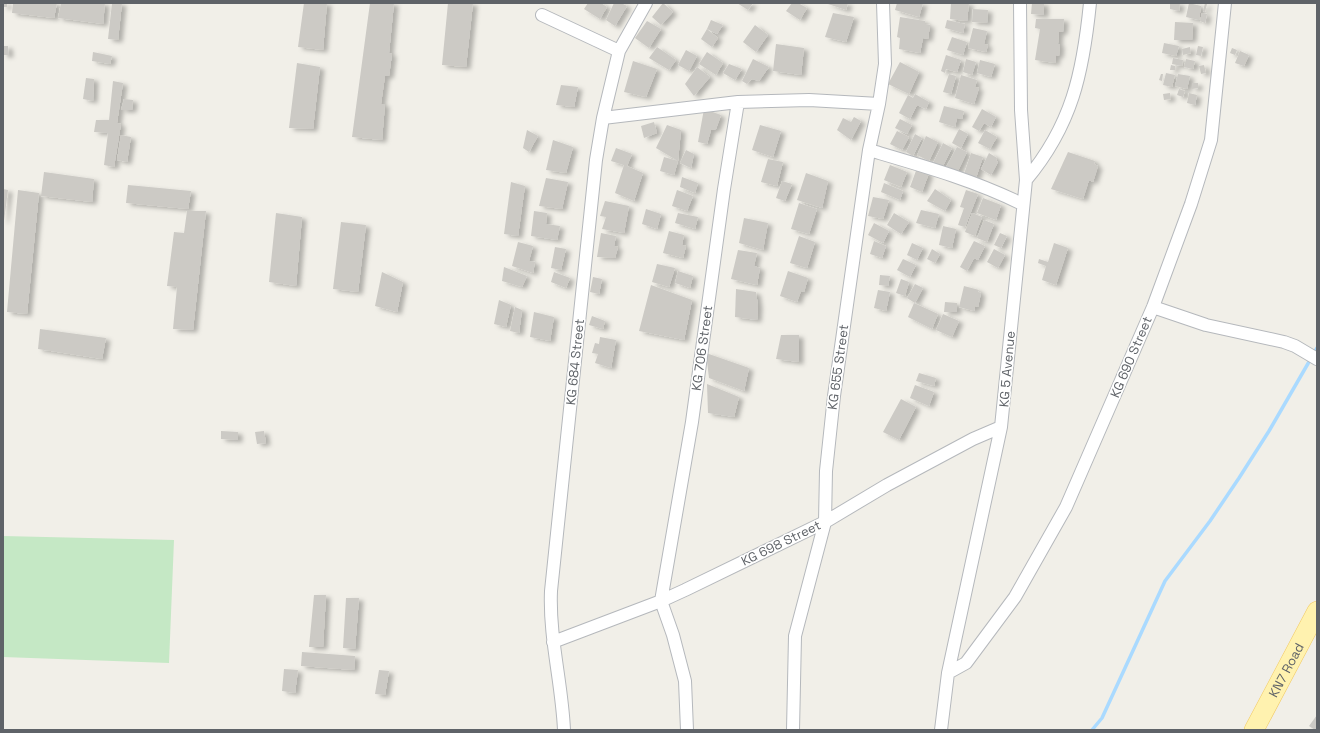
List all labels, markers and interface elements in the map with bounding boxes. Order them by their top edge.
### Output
street label: KG 706 Street [688,304,716,392]
street label: KG 690 Street [1106,314,1156,400]
street label: KG 684 Street [562,318,588,406]
street label: KG 655 Street [824,323,852,411]
street label: KG 5 Avenue [995,330,1019,408]
street label: KG 698 Street [738,516,824,570]
street label: KN7 Road [1264,640,1307,700]

